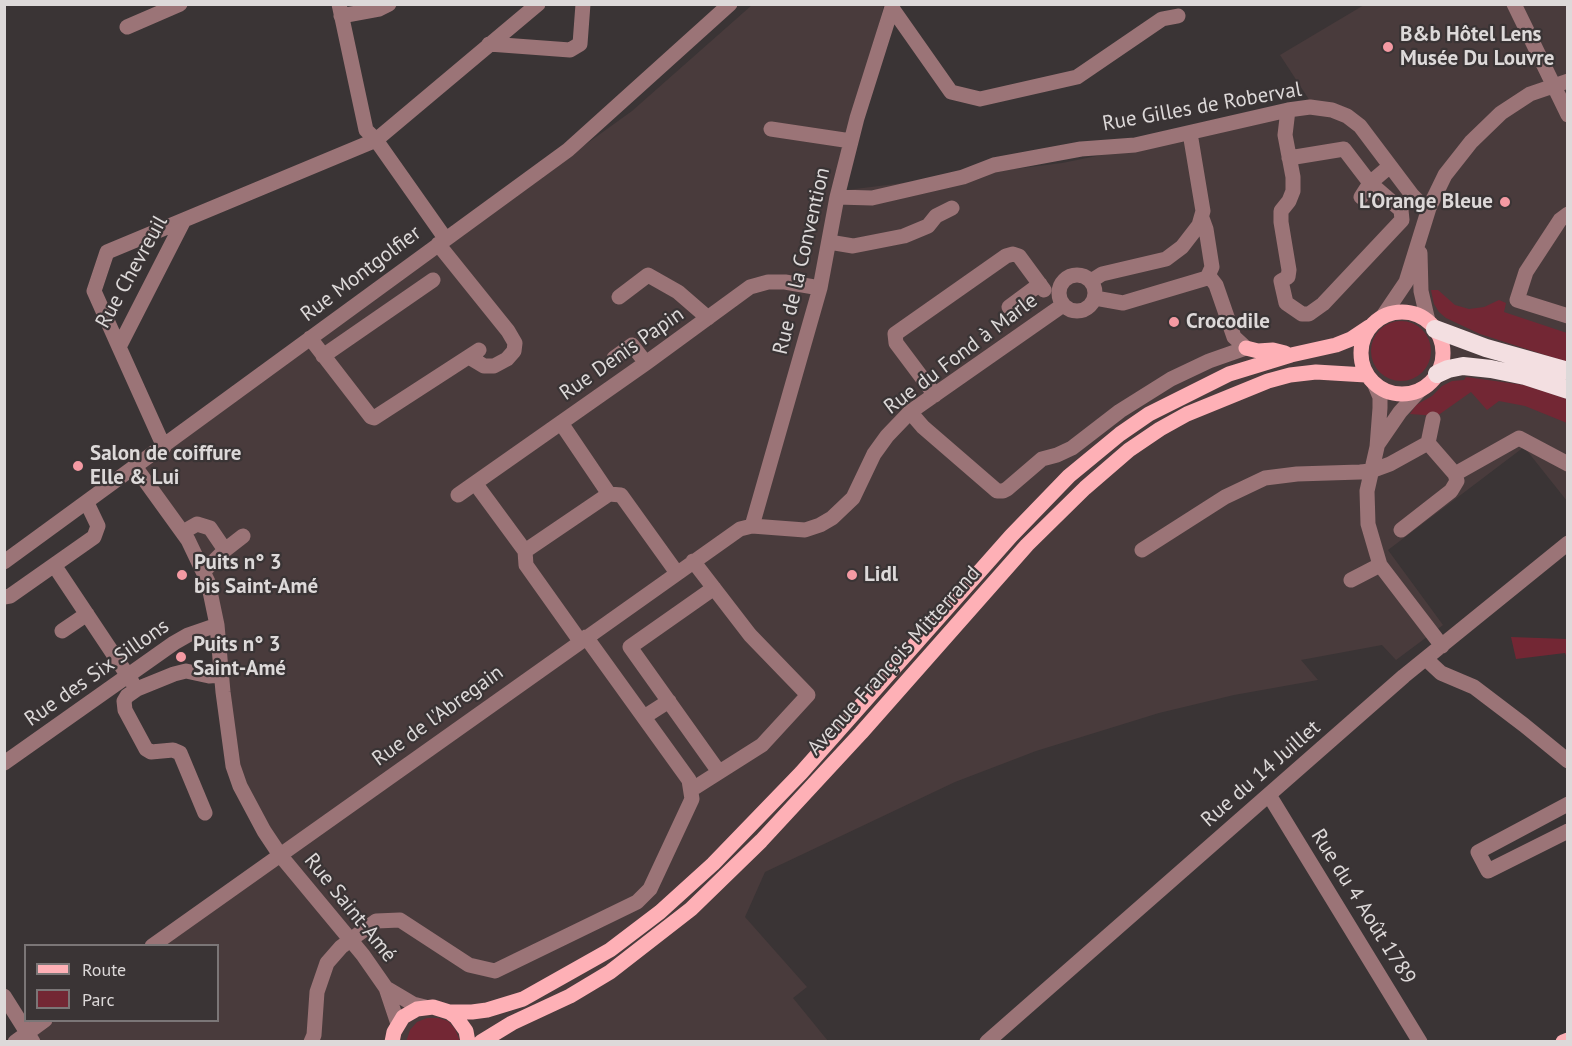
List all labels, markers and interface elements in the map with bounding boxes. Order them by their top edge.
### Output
place label: B&b Hôtel Lens Musée Du Louvre [1400,22,1554,72]
marker: B&b Hôtel Lens Musée Du Louvre [1381,40,1395,54]
street label: Rue Gilles de Roberval [1100,77,1304,137]
street label: Rue de la Convention [768,165,836,357]
place label: L'Orange Bleue [1359,189,1493,215]
marker: L'Orange Bleue [1498,195,1512,209]
street label: Rue Chevreuil [91,211,173,333]
street label: Rue Montgolfier [296,221,426,327]
street label: Rue du Fond à Marle [879,288,1043,420]
street label: Rue Denis Papin [555,302,689,406]
place label: Crocodile [1186,309,1270,335]
marker: Crocodile [1167,315,1181,329]
place label: Salon de coiffure Elle & Lui [90,441,242,491]
marker: Salon de coiffure Elle & Lui [71,459,85,473]
place label: Puits n° 3 bis Saint-Amé [194,550,318,600]
street label: Avenue François Mitterrand [802,561,986,761]
place label: Lidl [864,562,898,588]
marker: Puits n° 3 bis Saint-Amé [175,568,189,582]
marker: Lidl [845,568,859,582]
street label: Rue des Six Sillons [20,614,174,732]
place label: Puits n° 3 Saint-Amé [193,632,286,682]
marker: Puits n° 3 Saint-Amé [174,650,188,664]
street label: Rue de l'Abregain [368,660,508,772]
street label: Rue du 14 Juillet [1196,715,1326,833]
street label: Rue du 4 Août 1789 [1305,825,1421,989]
street label: Rue Saint-Amé [298,849,402,967]
legend [24,944,219,1022]
text: Route [82,958,126,981]
text: Parc [82,988,115,1011]

